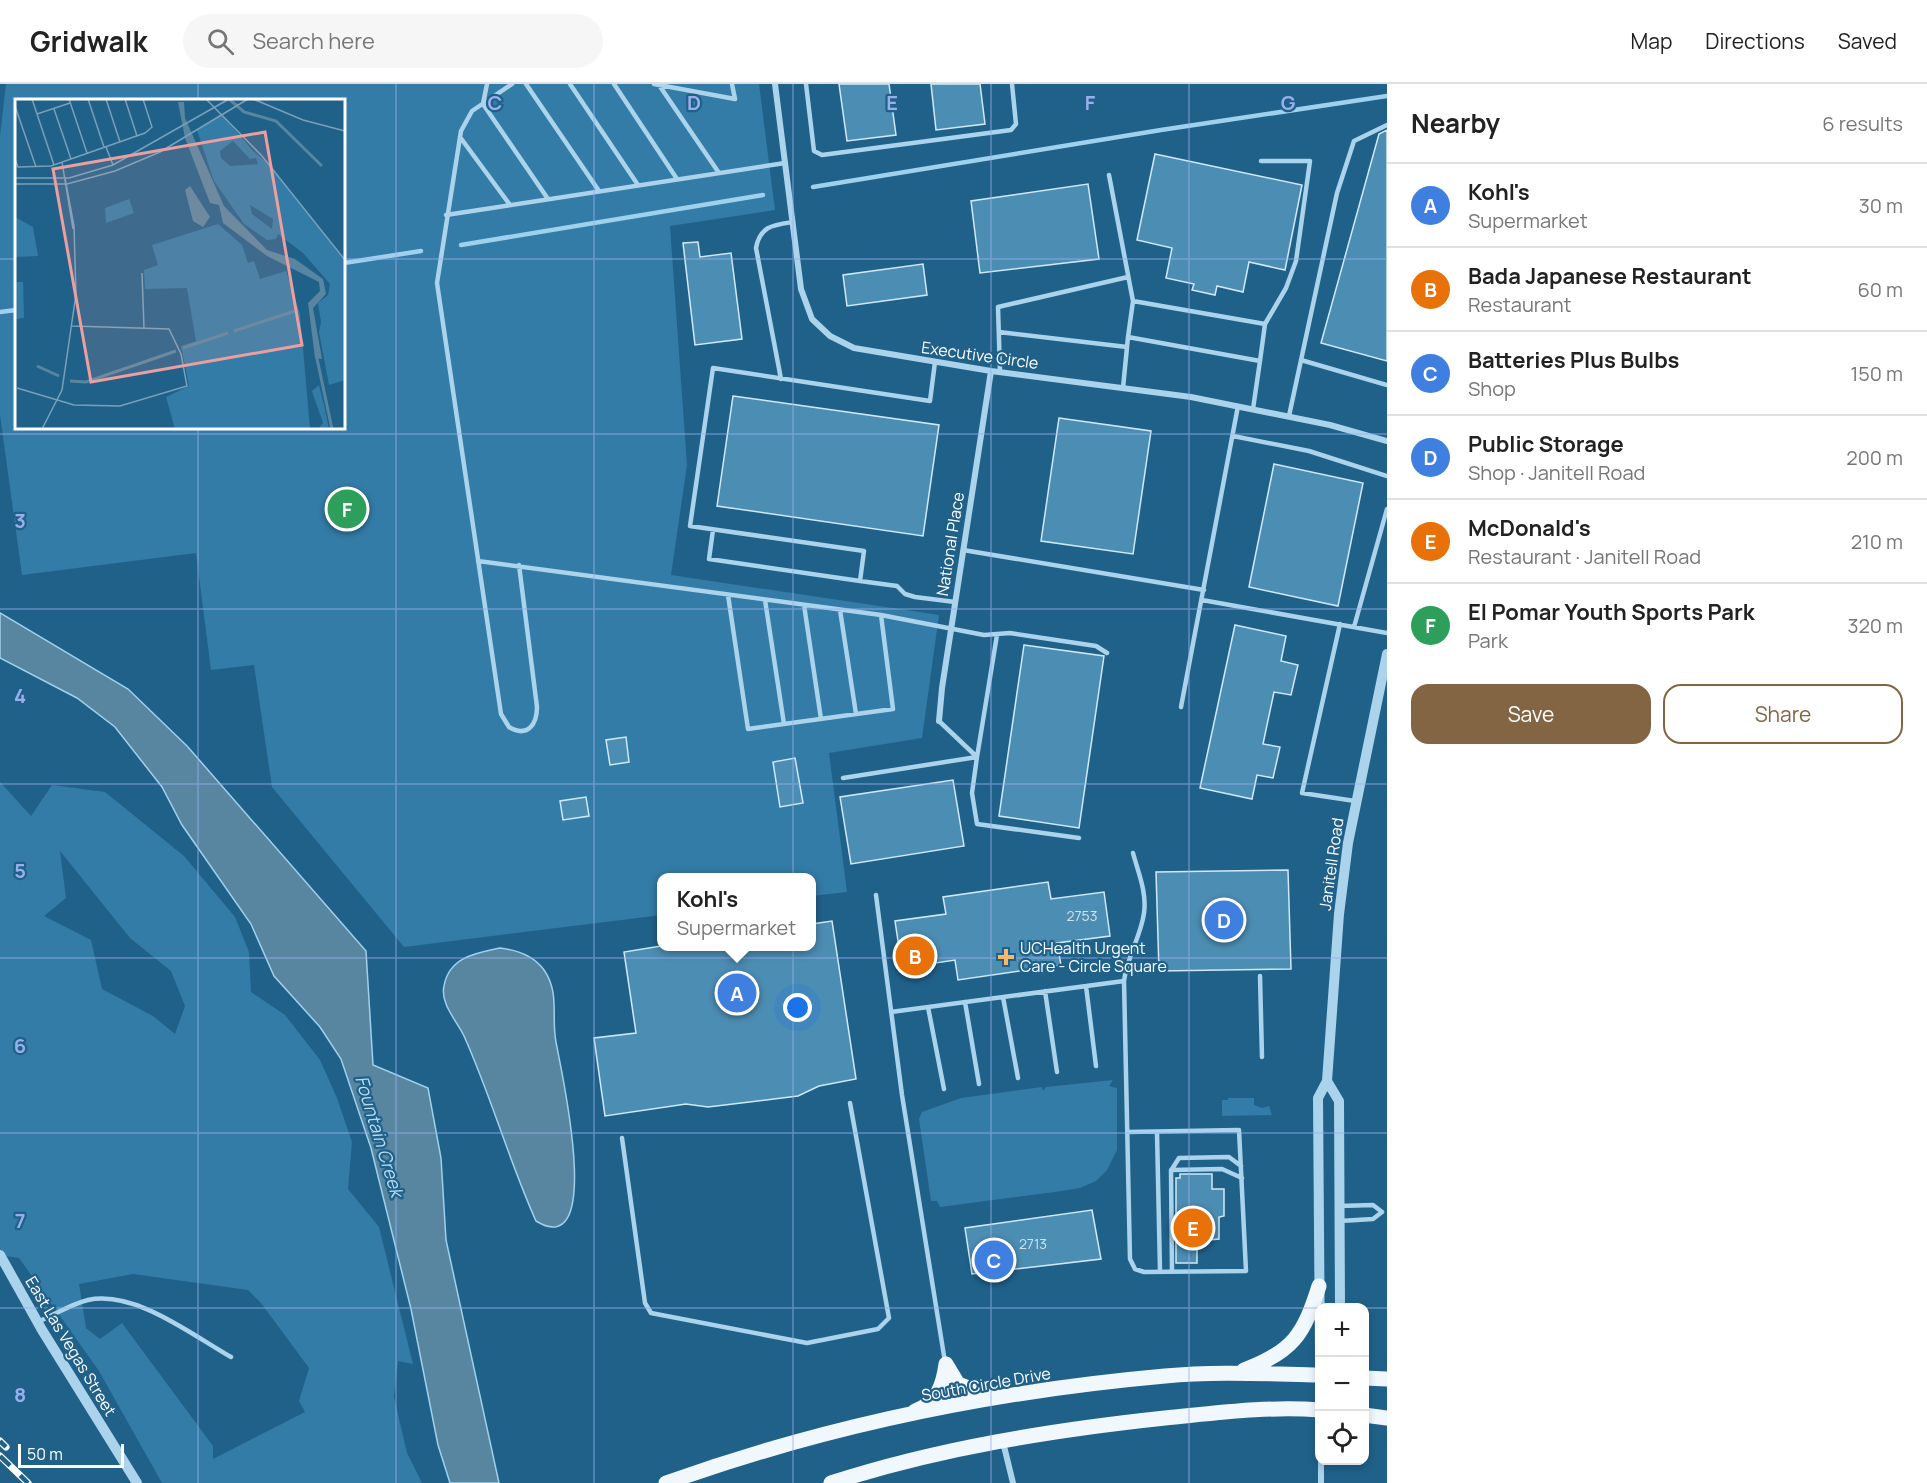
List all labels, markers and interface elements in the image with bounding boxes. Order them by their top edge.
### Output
search box [183,14,603,68]
text: Gridwalk [30,22,147,60]
icon: search [204,25,237,58]
text: Search here [252,26,375,56]
text: Map [1631,27,1672,55]
text: Directions [1705,27,1805,55]
text: Saved [1838,27,1897,55]
text: C [488,89,502,116]
text: D [687,89,701,116]
text: E [886,89,898,116]
text: F [1085,89,1096,116]
text: G [1281,89,1296,116]
inset map [15,99,345,429]
text: Nearby [1411,105,1500,141]
text: 6 results [1822,110,1903,137]
text: Kohl's [1468,177,1530,207]
text: A [1424,192,1437,219]
text: 30 m [1859,192,1903,219]
text: Supermarket [1468,207,1588,234]
text: Bada Japanese Restaurant [1468,261,1752,291]
text: B [1424,276,1437,303]
text: 60 m [1857,276,1903,303]
text: Restaurant [1468,291,1572,318]
street label: Executive Circle [920,336,1040,374]
text: Batteries Plus Bulbs [1468,345,1679,375]
text: C [1423,360,1438,387]
text: 150 m [1850,360,1903,387]
text: Shop [1468,375,1516,402]
text: Public Storage [1468,429,1624,459]
text: D [1423,444,1438,471]
text: 200 m [1846,444,1903,471]
text: Shop · Janitell Road [1468,459,1645,486]
pin: F [328,486,366,532]
street label: National Place [931,490,969,598]
text: 3 [14,507,26,534]
text: McDonald's [1468,513,1591,543]
text: E [1425,528,1436,555]
text: 210 m [1851,528,1903,555]
text: Restaurant · Janitell Road [1468,543,1701,570]
text: El Pomar Youth Sports Park [1468,597,1755,627]
text: F [1425,612,1436,639]
text: 320 m [1847,612,1903,639]
text: Park [1468,627,1508,654]
text: 4 [14,682,26,709]
button: Save [1411,684,1651,744]
button: Share [1663,684,1903,744]
street label: Janitell Road [1314,816,1348,912]
text: 5 [14,857,26,884]
popup [657,873,816,951]
text: Kohl's [677,884,738,914]
pin: D [1204,898,1244,942]
house number: 2753 [1067,906,1097,925]
text: Supermarket [677,914,796,941]
pin: B [896,934,934,978]
place label: UCHealth Urgent Care - Circle Square [1020,937,1167,977]
marker: UCHealth Urgent Care - Circle Square [997,948,1015,966]
pin: A [718,970,756,1016]
your location [783,993,812,1022]
text: 6 [14,1032,26,1059]
water label: Fountain Creek [350,1072,411,1203]
pin: E [1174,1206,1212,1250]
text: 7 [15,1207,25,1234]
house number: 2713 [1019,1234,1047,1253]
pin: C [974,1238,1014,1282]
street label: East Las Vegas Street [20,1272,122,1420]
map controls [1315,1303,1369,1465]
button: + [1315,1303,1369,1357]
button: − [1315,1357,1369,1411]
street label: South Circle Drive [920,1362,1052,1406]
text: 8 [14,1381,26,1408]
button: locate [1315,1411,1369,1465]
scale bar [18,1441,124,1468]
text: 50 m [27,1443,63,1465]

